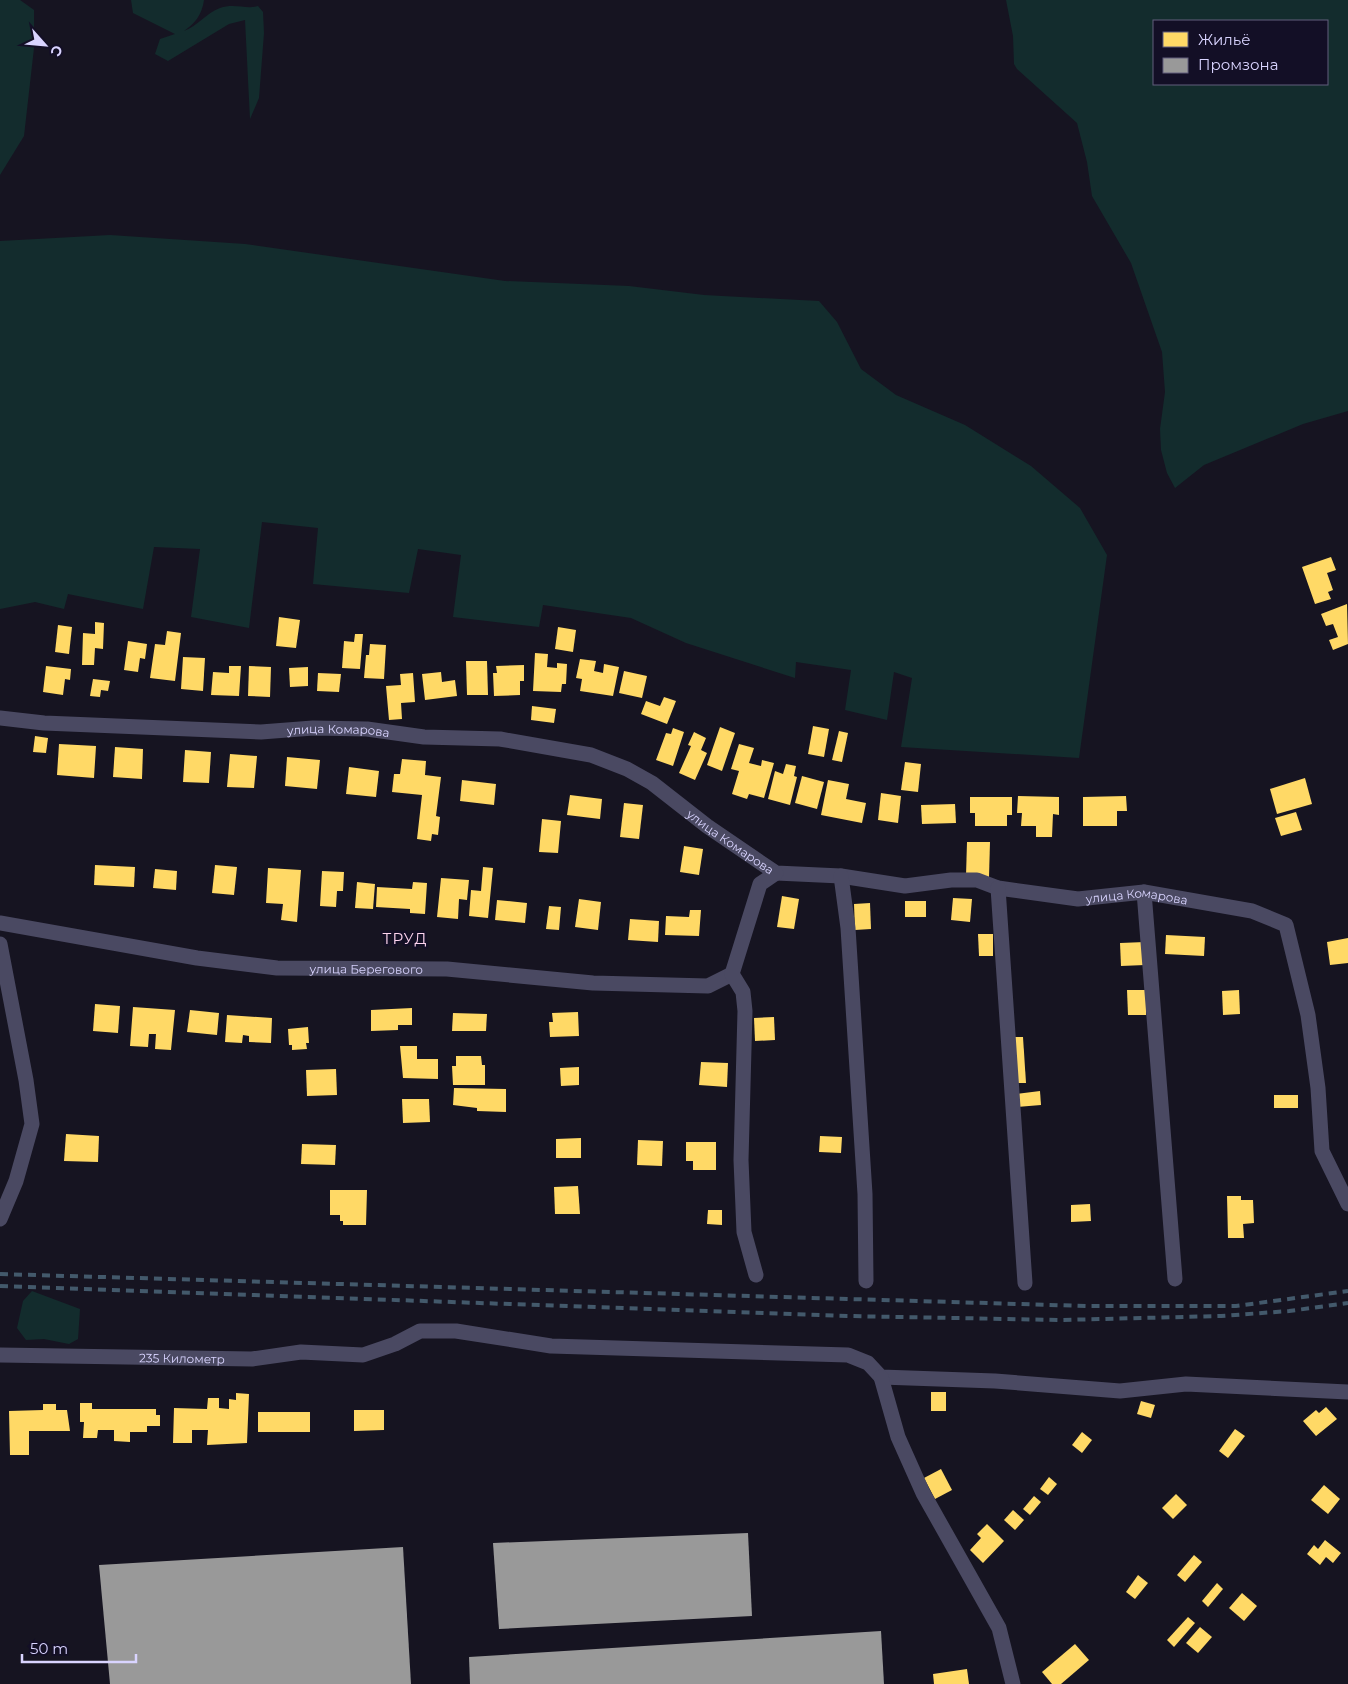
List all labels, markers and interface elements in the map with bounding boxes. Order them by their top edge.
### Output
north arrow [20,20,70,70]
legend [1153,20,1328,85]
text: Жильё [1198,30,1251,49]
text: С [46,42,67,60]
text: Промзона [1198,55,1278,74]
street label: улица Комарова [285,720,391,740]
street label: улица Комарова [683,805,777,877]
street label: улица Комарова [1084,884,1189,907]
district label: ТРУД [383,929,427,948]
street label: улица Берегового [308,961,423,976]
street label: 235 Километр [139,1350,225,1366]
scale bar [22,1632,136,1664]
text: 50 m [30,1639,68,1658]

